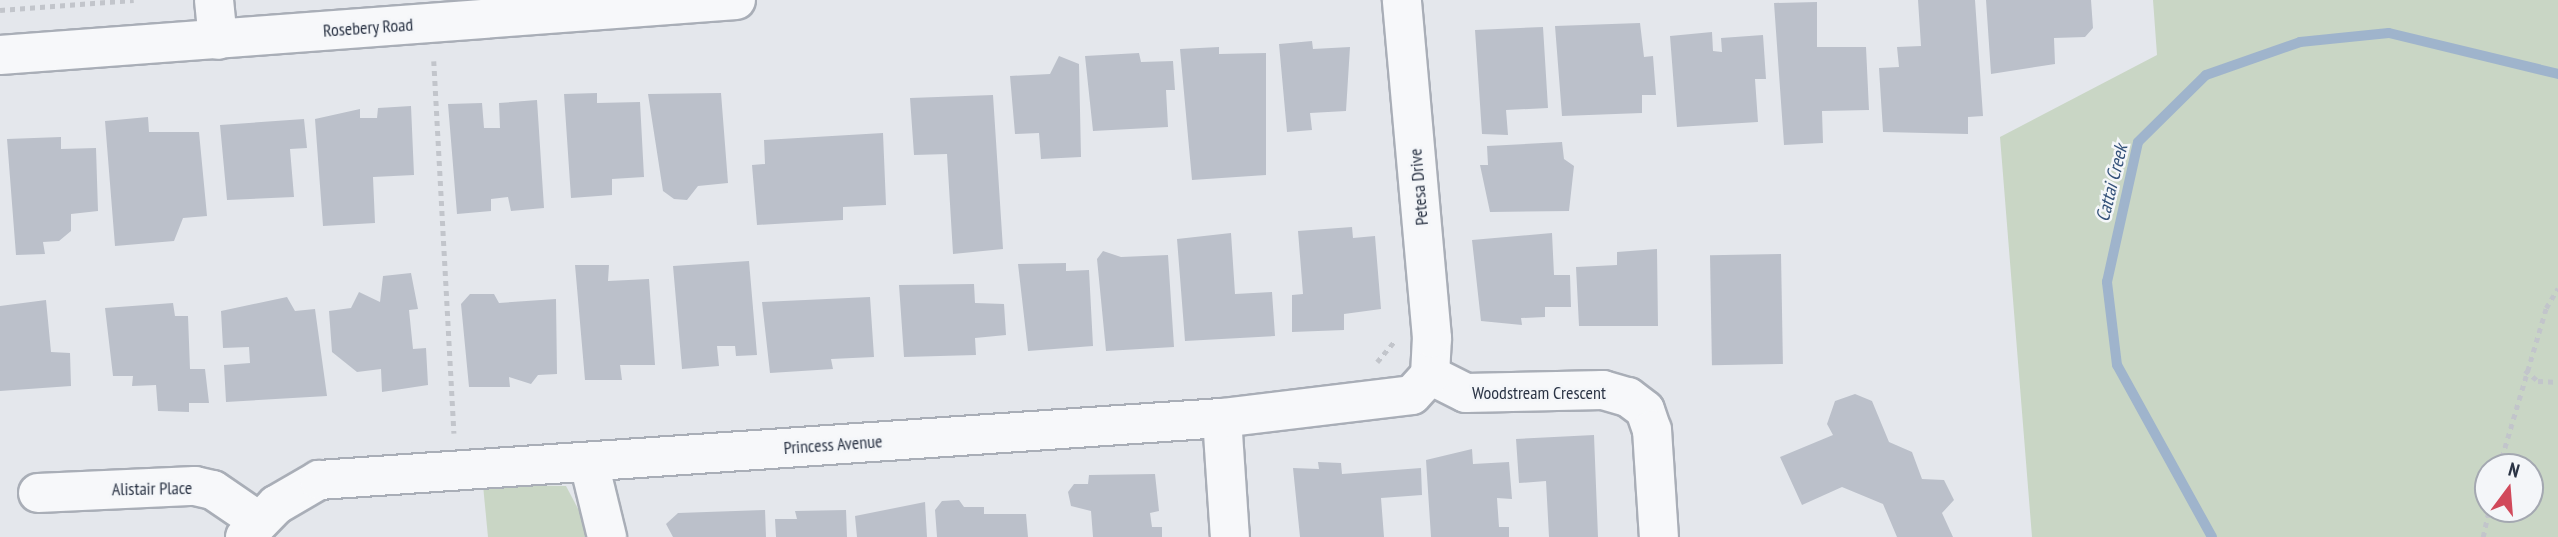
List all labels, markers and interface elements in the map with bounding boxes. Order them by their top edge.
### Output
street label: Rosebery Road [322,14,414,42]
water label: Cattai Creek [2091,142,2133,224]
street label: Petesa Drive [1405,148,1433,226]
street label: Woodstream Crescent [1472,382,1606,404]
street label: Princess Avenue [783,431,883,459]
north arrow [2474,453,2544,523]
text: N [2506,457,2522,483]
street label: Alistair Place [112,477,192,501]

